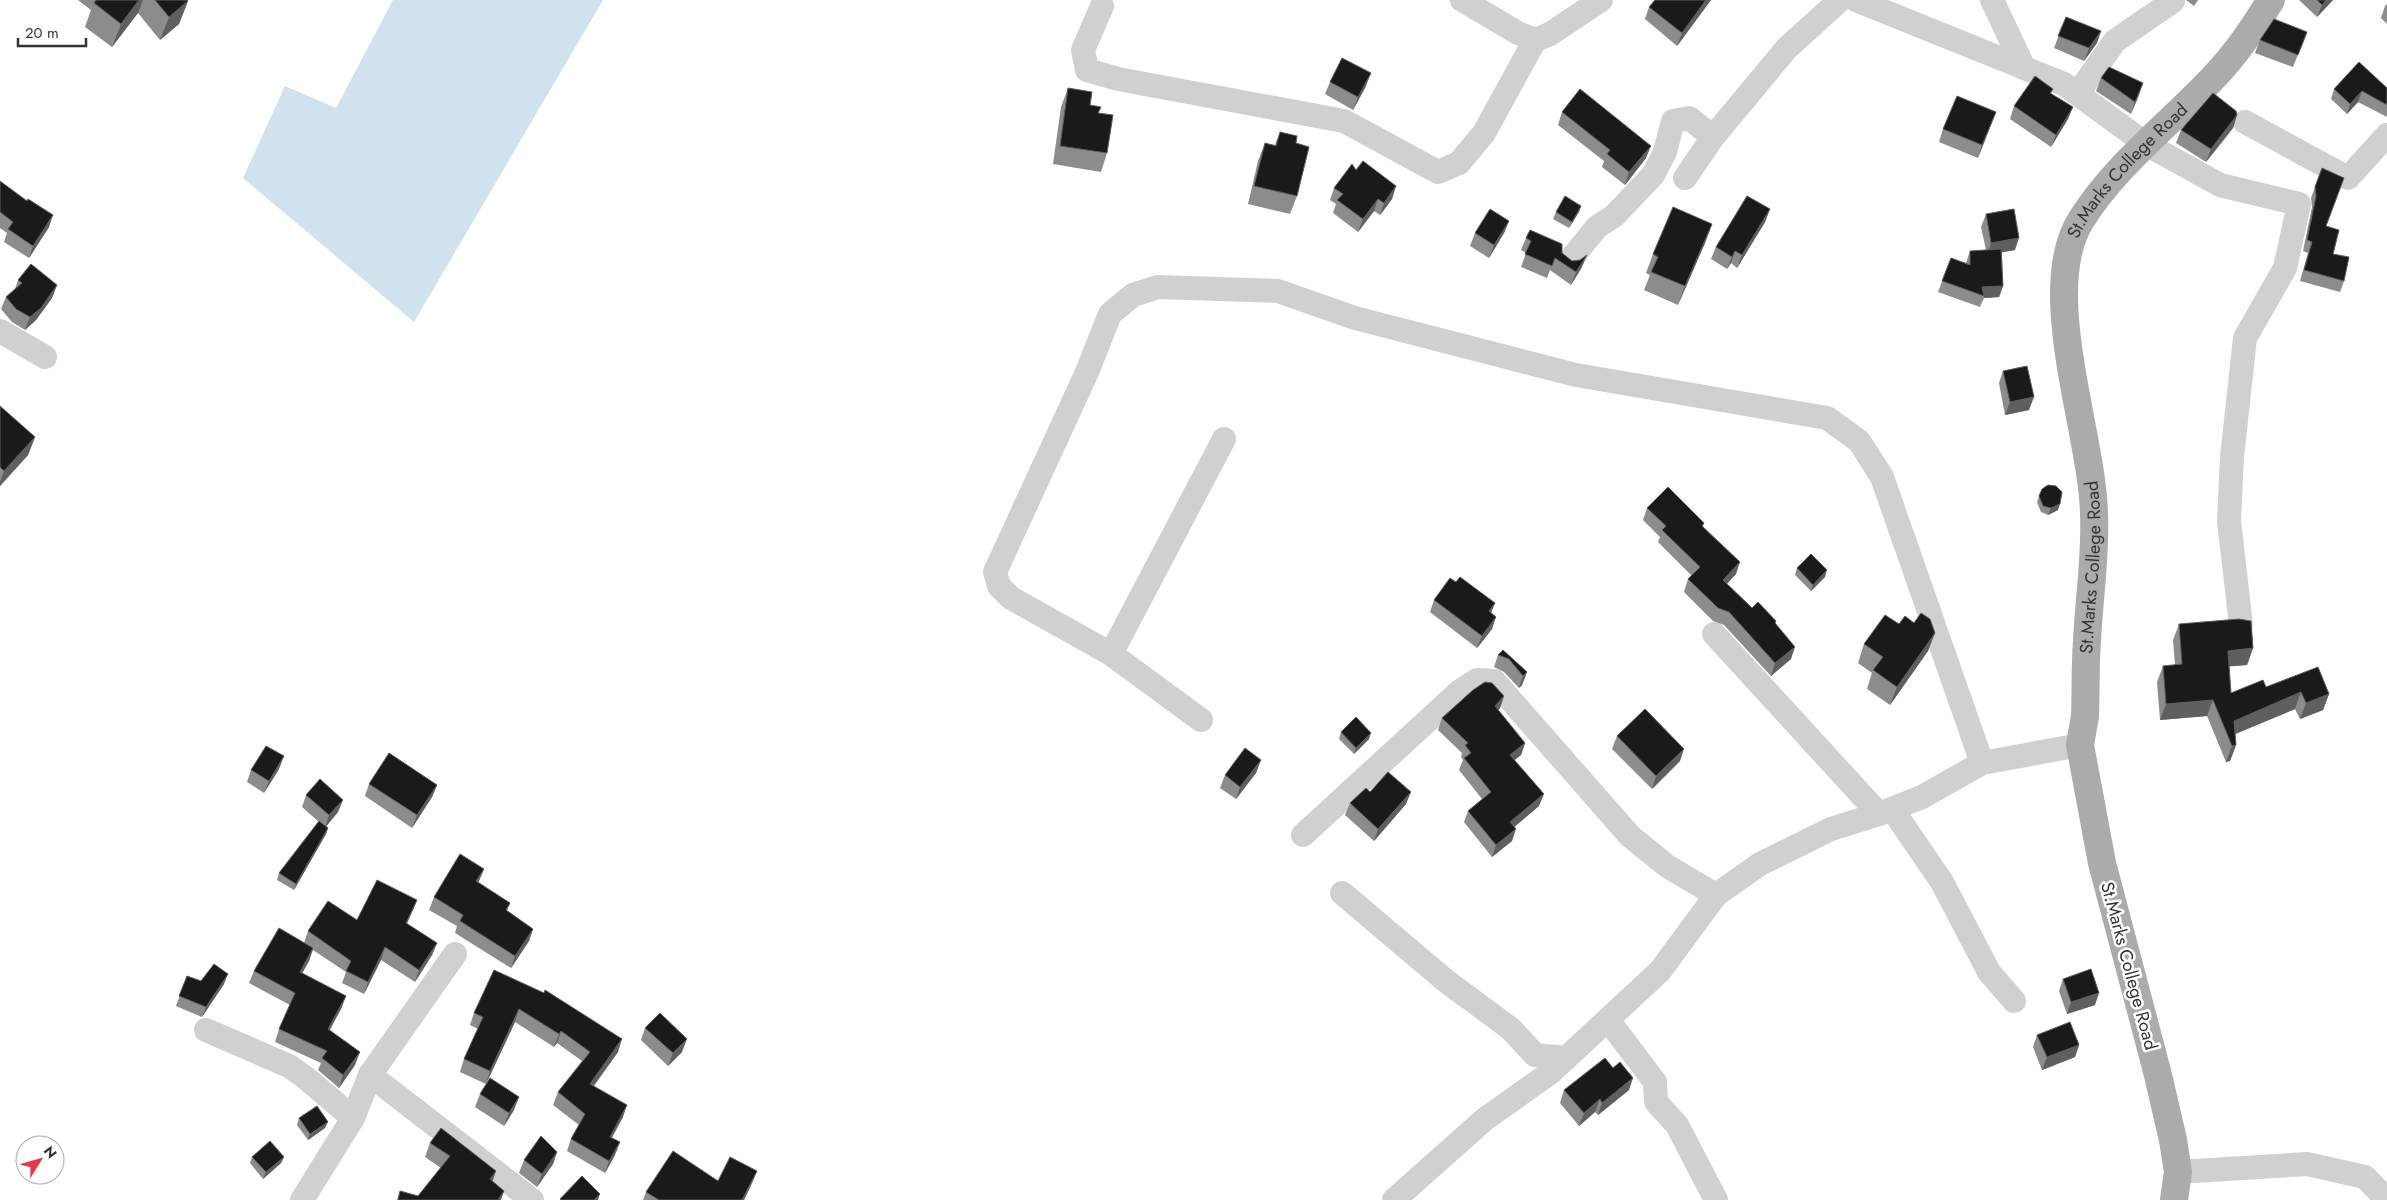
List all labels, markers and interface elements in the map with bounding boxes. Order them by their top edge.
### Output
scale bar [18,15,85,47]
text: 20 m [25,22,59,44]
street label: St.Marks College Road [2061,97,2194,242]
street label: St.Marks College Road [2073,479,2107,654]
street label: St.Marks College Road [2094,879,2164,1053]
north arrow [15,1135,65,1185]
text: N [39,1142,62,1163]

